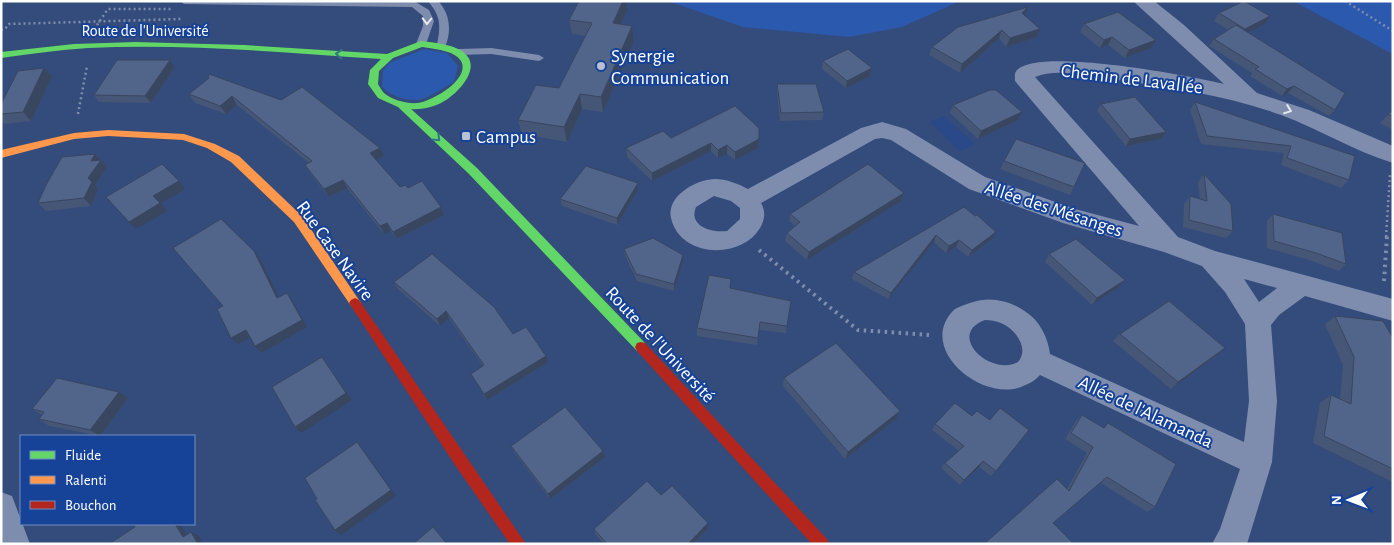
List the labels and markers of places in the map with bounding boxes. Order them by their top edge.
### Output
place label: Synergie Communication [611,47,729,88]
marker: Synergie Communication [595,60,607,72]
place label: Campus [476,128,536,147]
marker: Campus [460,130,472,142]

